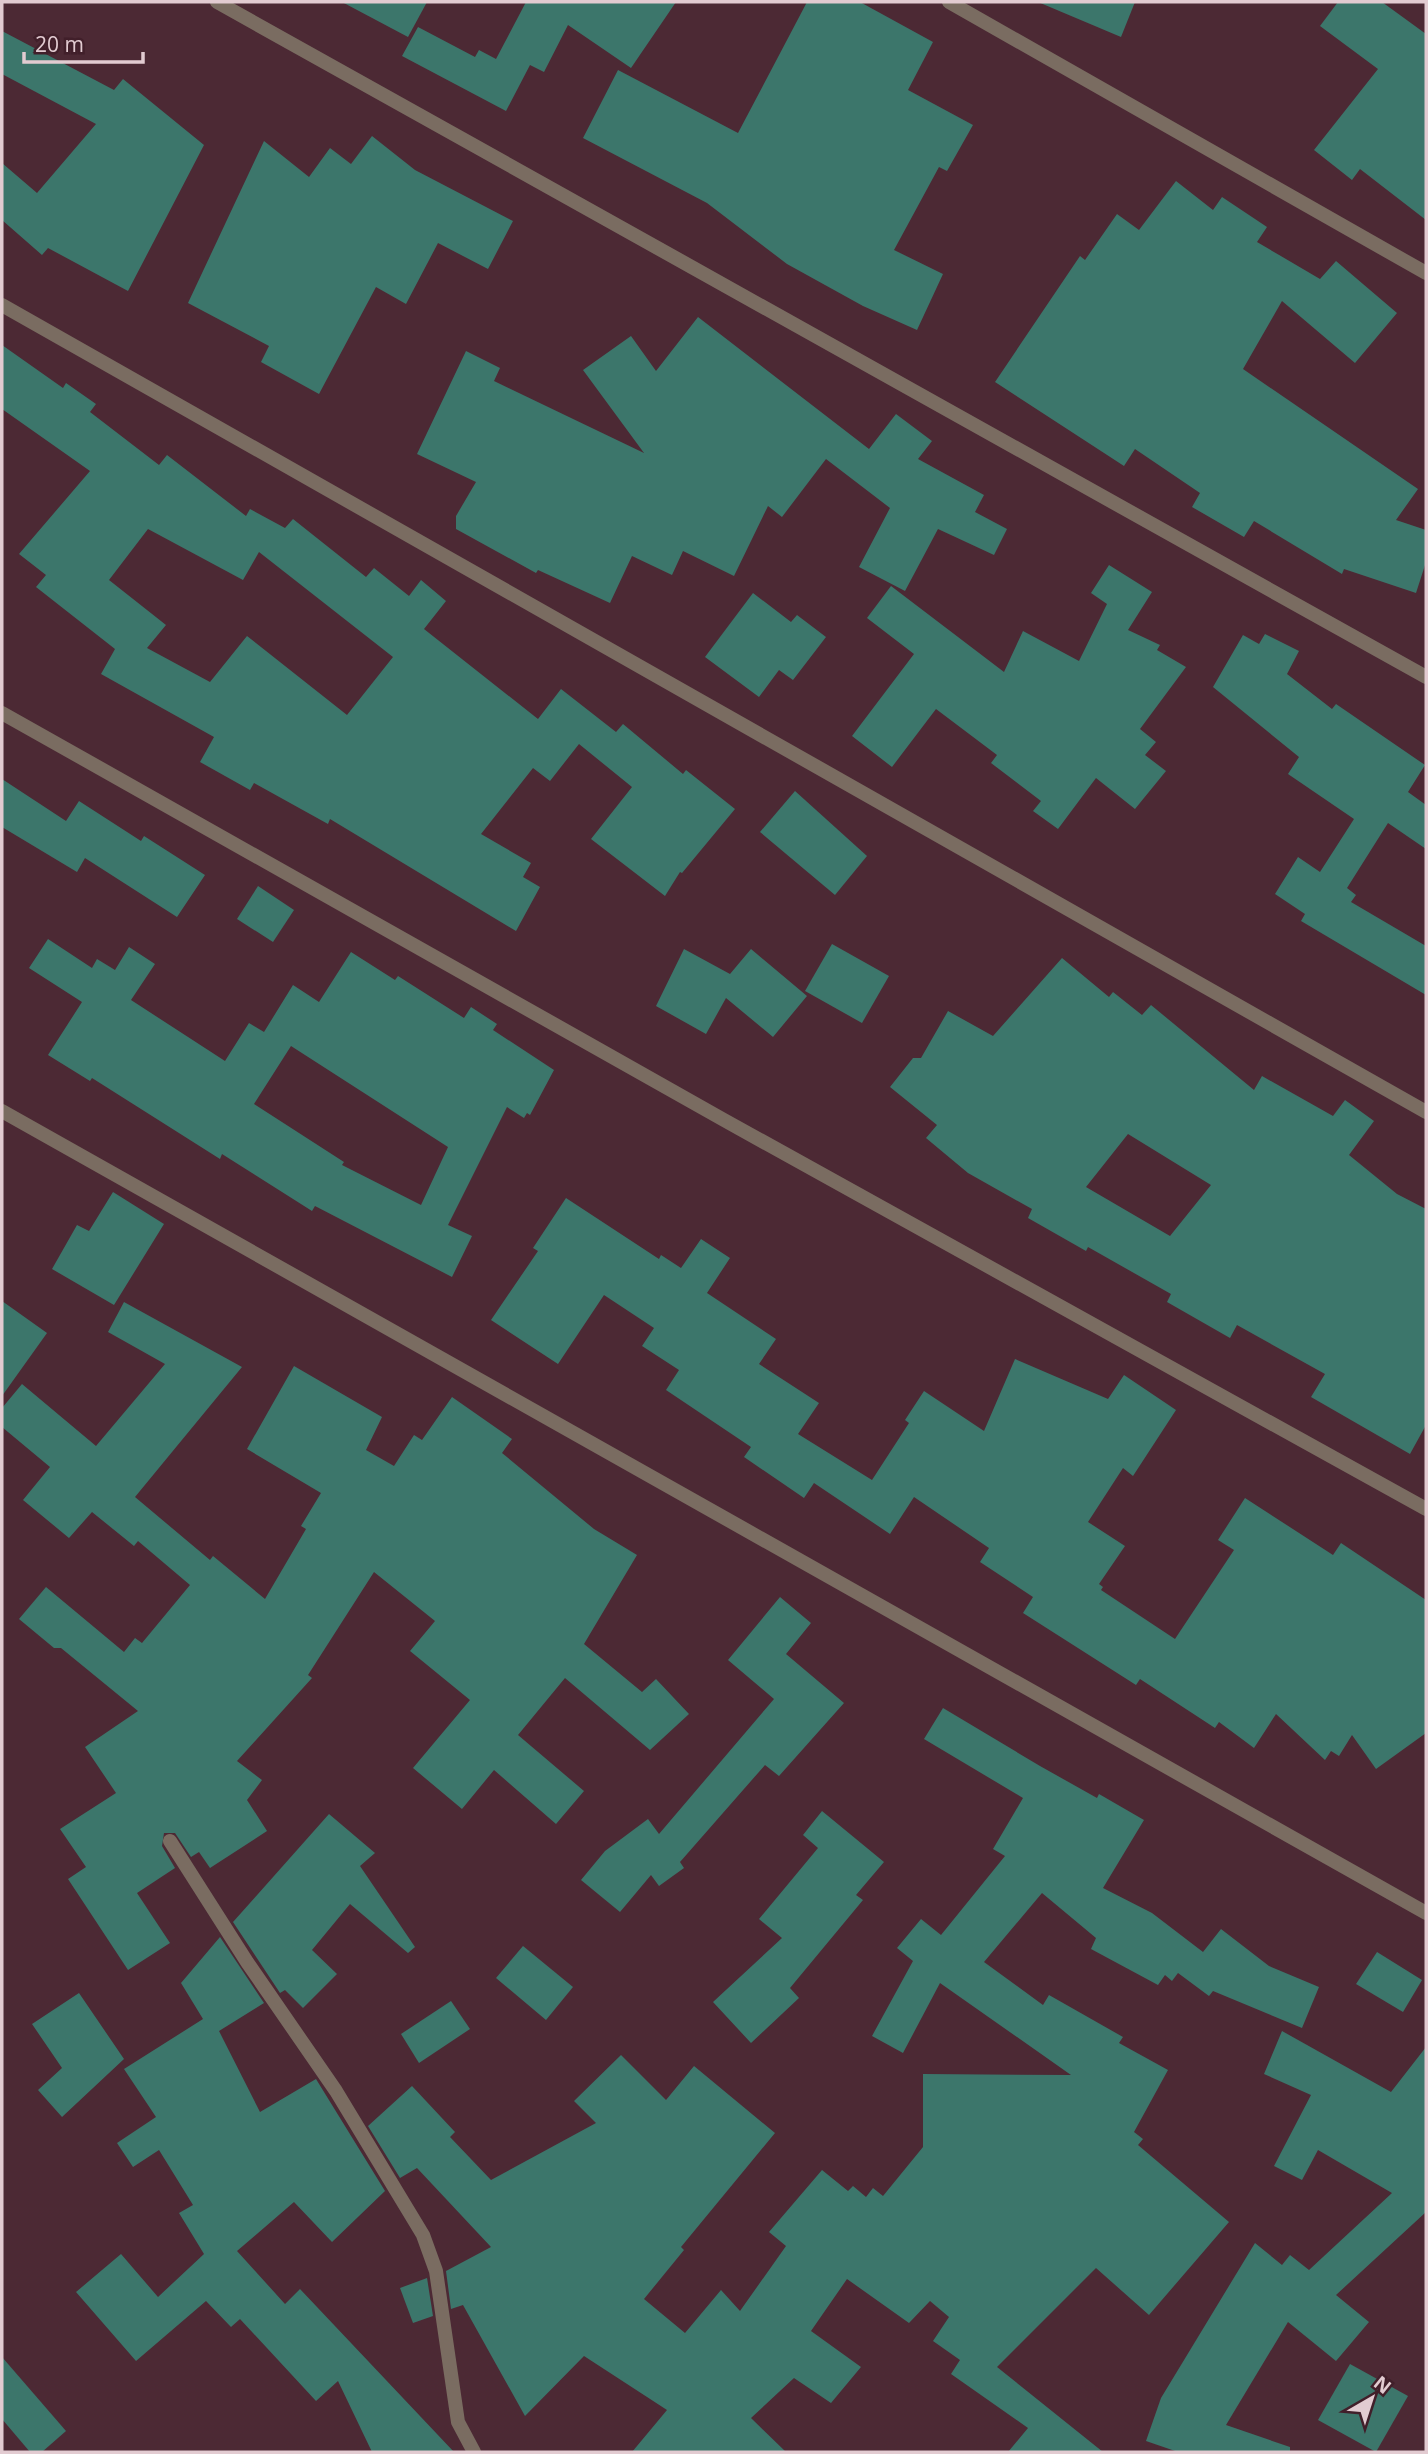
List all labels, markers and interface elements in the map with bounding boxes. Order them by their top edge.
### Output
scale bar [24,21,144,65]
text: 20 m [35,30,84,58]
north arrow [1337,2363,1407,2433]
text: N [1369,2370,1397,2400]

